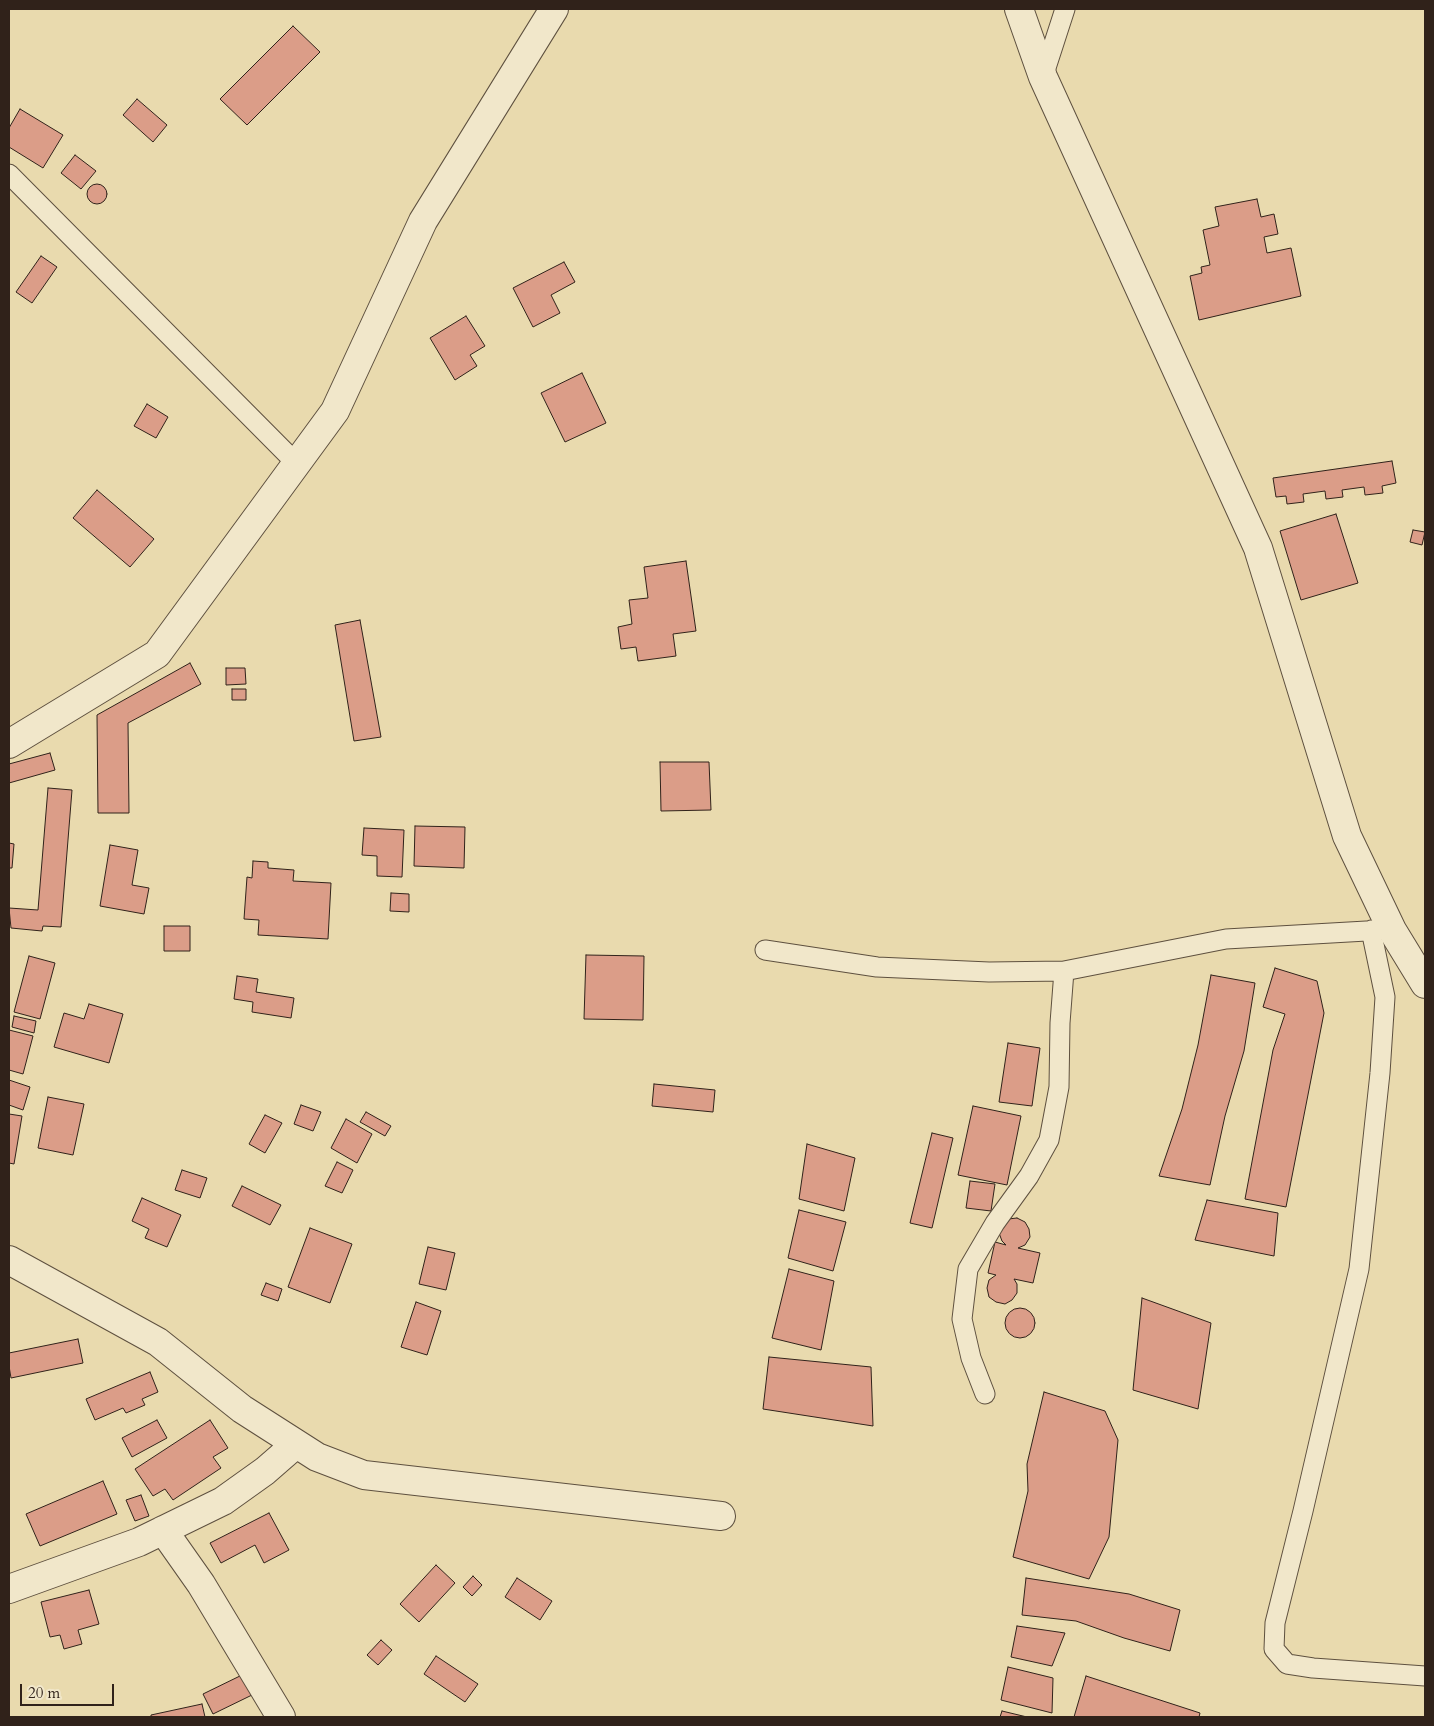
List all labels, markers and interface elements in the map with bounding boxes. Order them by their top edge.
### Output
scale bar [22,1674,116,1706]
text: 20 m [28,1683,60,1703]

